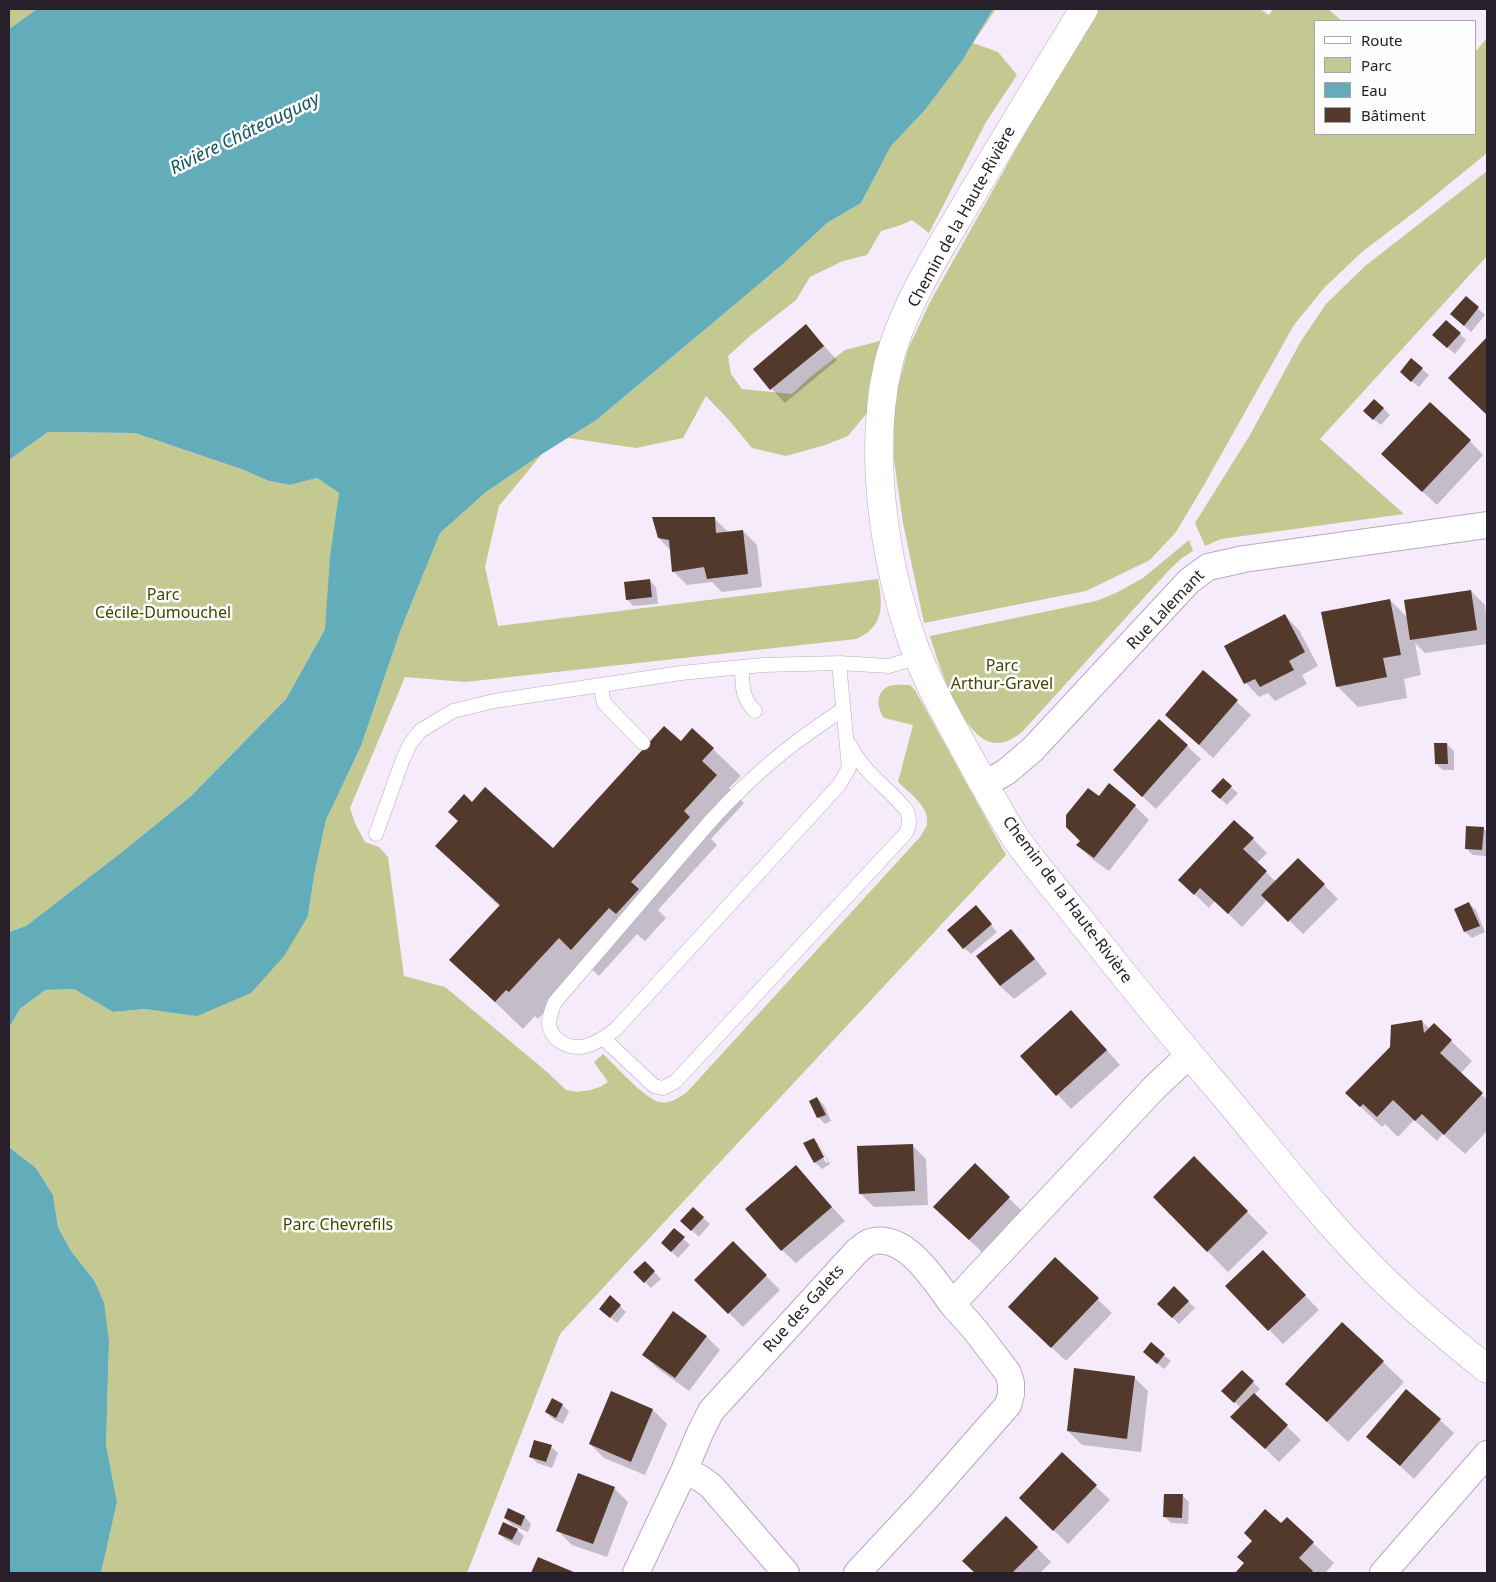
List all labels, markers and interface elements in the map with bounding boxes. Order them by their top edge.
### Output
legend [1314,20,1476,135]
text: Route [1361,30,1403,50]
text: Parc [1361,55,1392,75]
text: Eau [1361,80,1387,100]
water label: Rivière Châteauguay [167,88,323,180]
text: Bâtiment [1361,105,1426,125]
street label: Chemin de la Haute-Rivière [904,123,1020,311]
street label: Rue Lalemant [1123,566,1209,654]
park label: Parc Cécile-Dumouchel [95,585,231,623]
park label: Parc Arthur-Gravel [951,656,1053,694]
street label: Chemin de la Haute-Rivière [998,813,1136,987]
park label: Parc Chevrefils [283,1215,393,1235]
street label: Rue des Galets [760,1261,848,1357]

